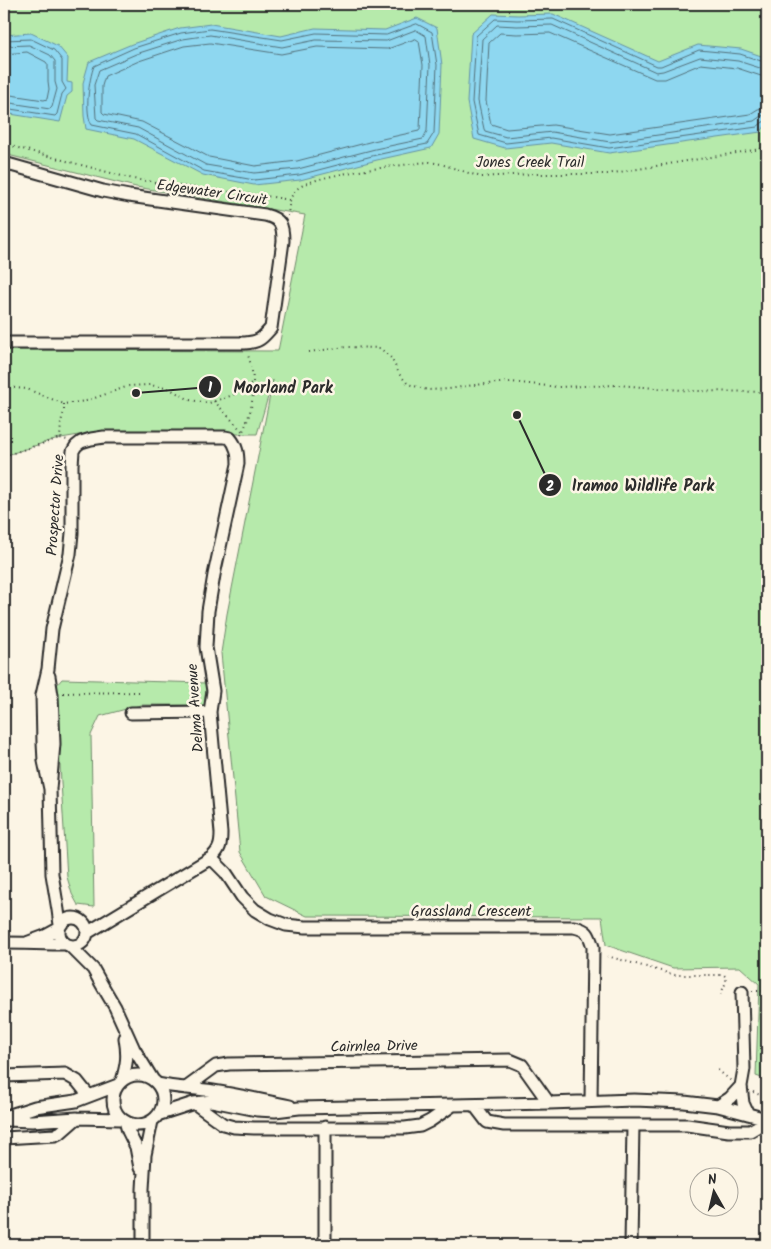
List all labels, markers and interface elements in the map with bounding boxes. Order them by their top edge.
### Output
street label: Jones Creek Trail [476,151,585,175]
street label: Edgewater Circuit [155,173,269,213]
callout: Moorland Park [198,372,342,403]
text: 1 [208,376,213,400]
text: Moorland Park [233,376,334,401]
street label: Prospector Drive [40,453,72,557]
callout: Iramoo Wildlife Park [537,470,724,501]
text: Iramoo Wildlife Park [572,474,715,499]
text: 2 [546,475,555,499]
street label: Delma Avenue [181,662,211,753]
street label: Grassland Crescent [411,900,531,924]
street label: Cairnlea Drive [330,1034,418,1060]
north arrow [688,1166,738,1216]
text: N [706,1169,718,1192]

